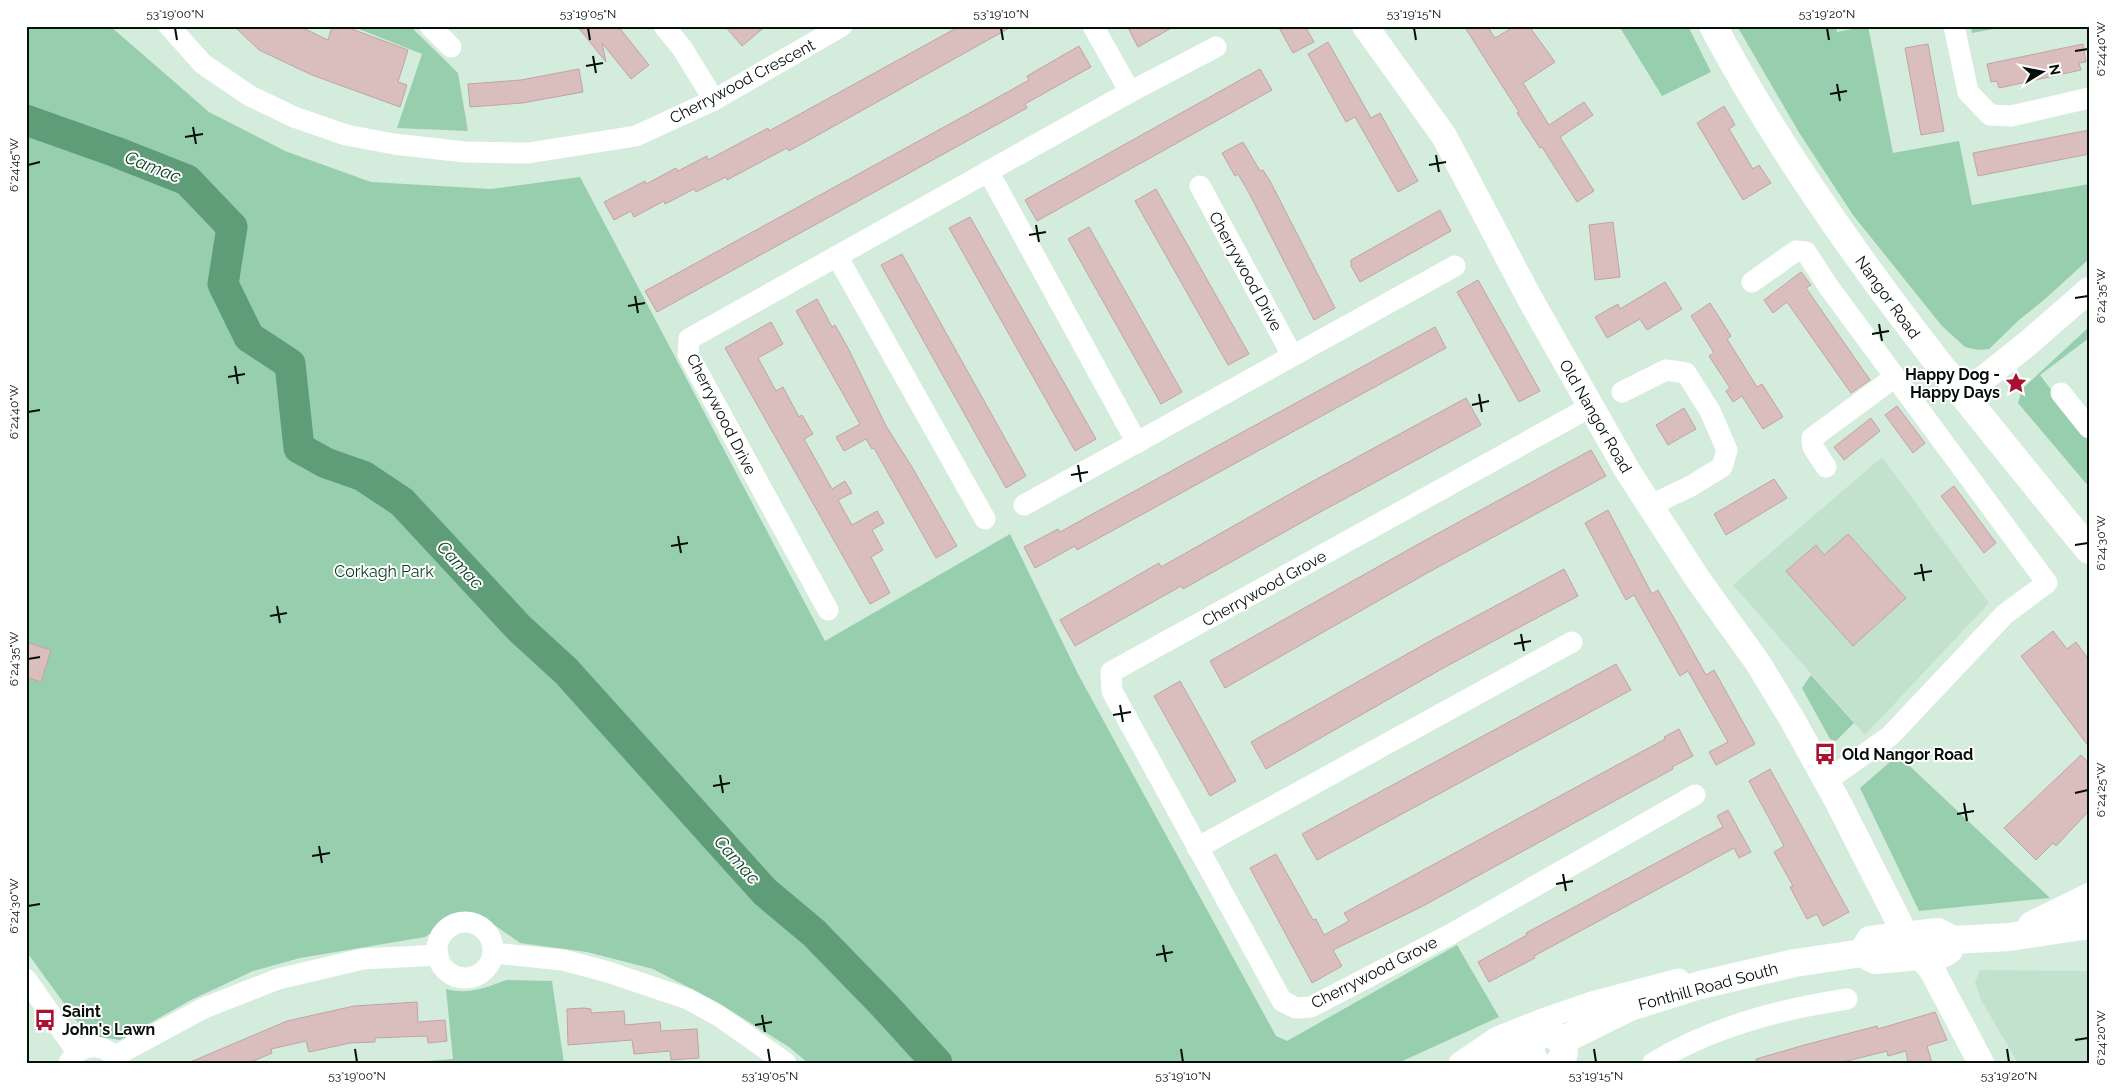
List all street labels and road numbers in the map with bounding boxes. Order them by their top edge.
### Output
street label: Cherrywood Crescent [666,35,819,128]
street label: Cherrywood Drive [1205,208,1286,334]
street label: Nangor Road [1851,252,1924,342]
street label: Cherrywood Drive [683,350,760,478]
street label: Old Nangor Road [1555,356,1636,476]
street label: Cherrywood Grove [1199,546,1330,630]
street label: Cherrywood Grove [1308,932,1440,1012]
street label: Fonthill Road South [1636,959,1780,1014]

